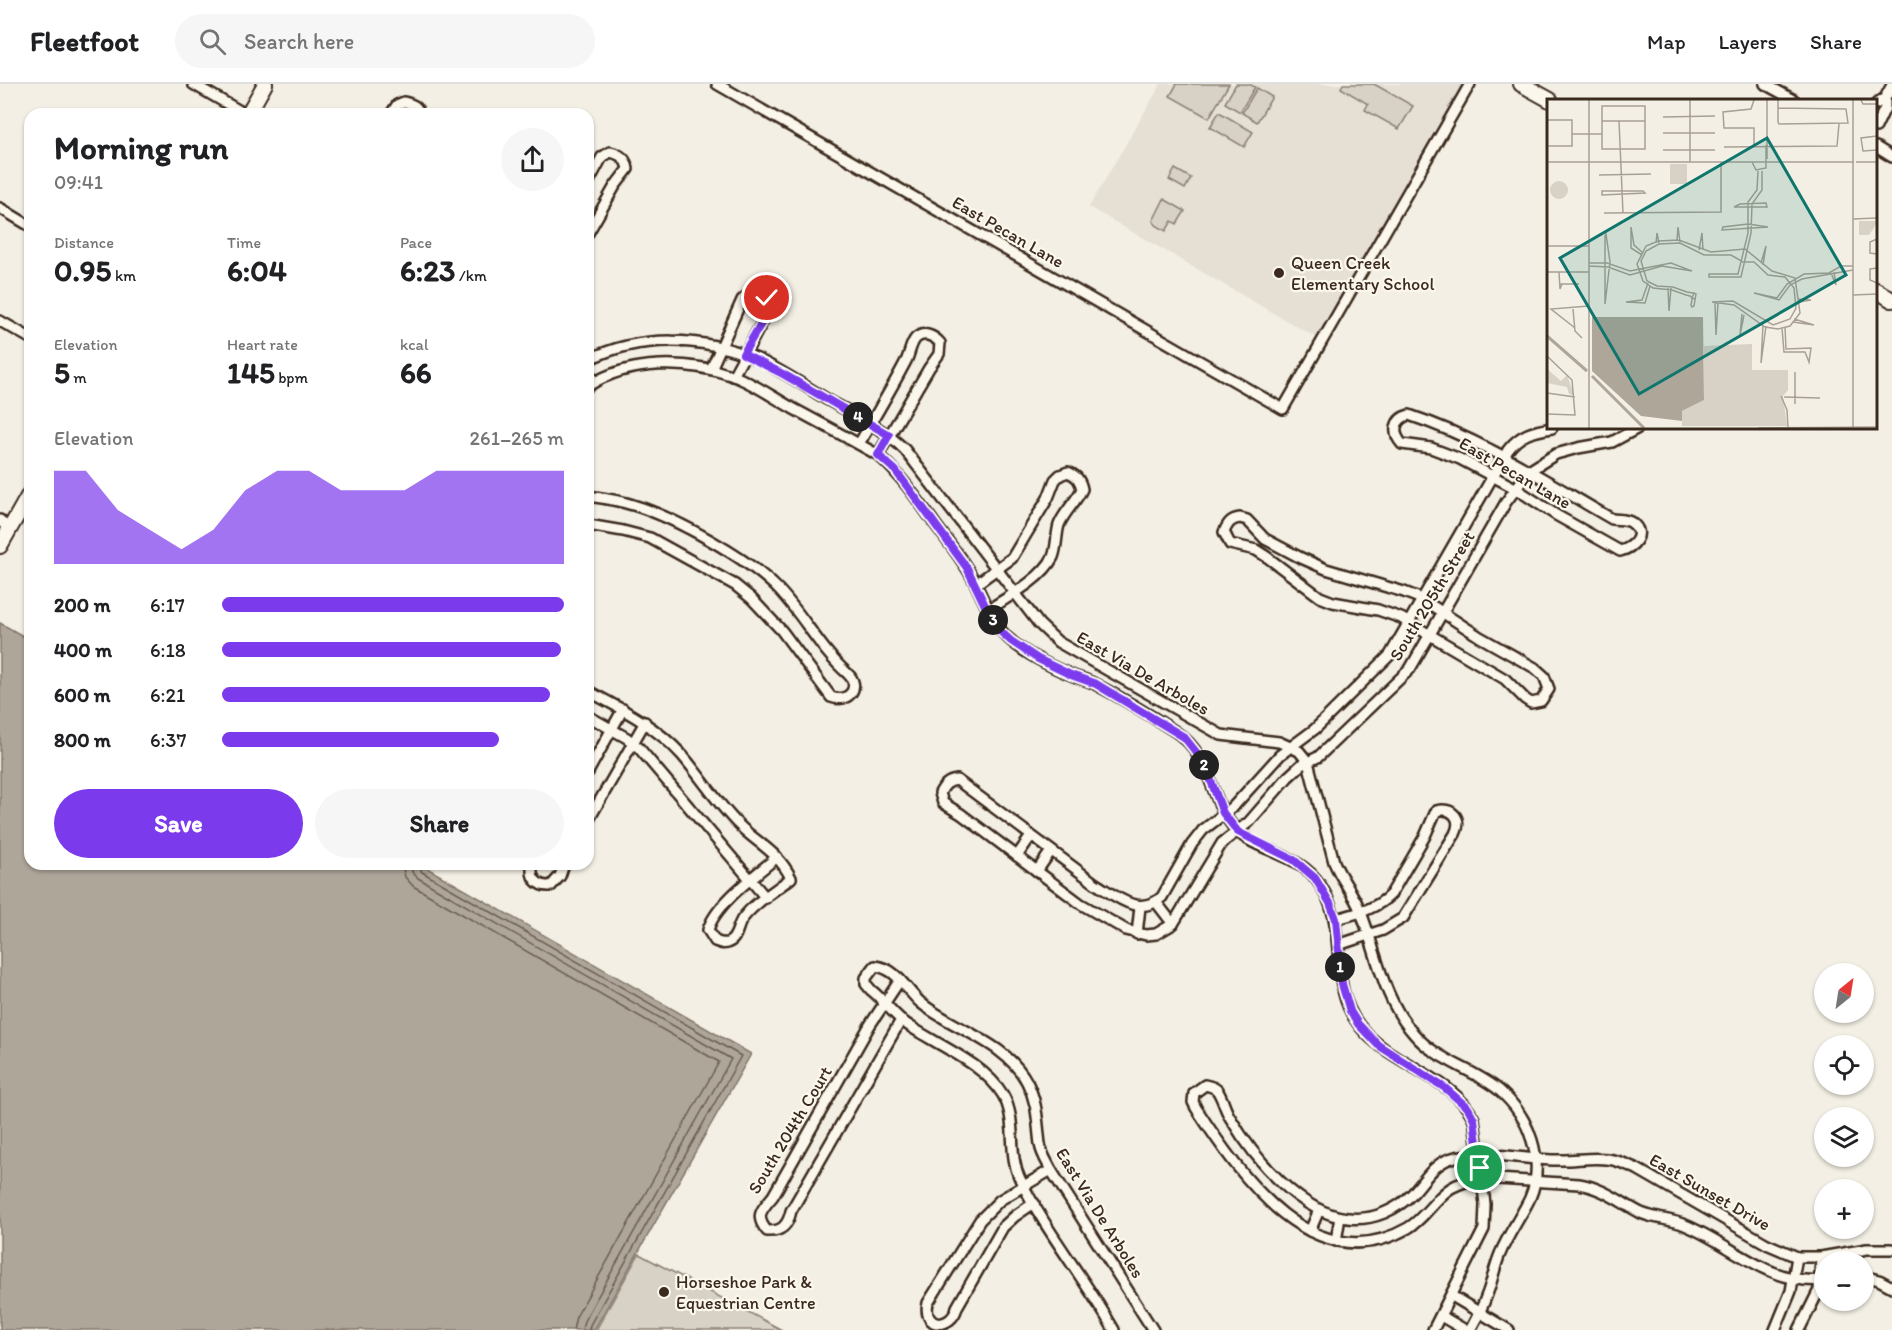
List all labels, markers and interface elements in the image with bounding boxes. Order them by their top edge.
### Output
search box [175,14,595,68]
text: Fleetfoot [30,24,139,58]
icon: search [196,25,229,58]
text: Search here [244,28,354,55]
text: Map [1647,29,1686,54]
text: Layers [1719,29,1777,54]
text: Share [1810,29,1862,54]
inset map [1547,99,1877,429]
text: Morning run [54,128,229,167]
button: share [501,128,564,191]
text: 09:41 [54,170,103,194]
street label: East Pecan Lane [948,191,1068,273]
text: Distance [54,233,114,252]
text: Time [227,233,261,252]
text: Pace [400,233,432,252]
text: 0.95 [54,252,111,289]
text: 6:04 [227,252,287,289]
text: 6:23 [400,252,455,289]
place label: Queen Creek Elementary School [1291,252,1435,295]
text: km [111,266,136,285]
text: /km [455,266,487,285]
marker: Queen Creek Elementary School [1272,266,1286,280]
pin [741,272,792,323]
icon: check [750,281,783,314]
text: Elevation [54,335,118,354]
text: Heart rate [227,335,298,354]
text: kcal [400,335,428,354]
text: 5 [54,354,70,391]
text: 145 [227,354,275,391]
text: 66 [400,354,432,391]
text: m [70,368,87,387]
text: bpm [275,368,308,387]
pin: 4 [843,402,873,432]
text: 4 [853,407,863,426]
text: Elevation [54,426,133,450]
text: 261–265 m [470,426,564,450]
street label: East Pecan Lane [1455,432,1575,514]
street label: South 205th Street [1385,527,1480,665]
text: 200 m [54,593,110,617]
text: 6:17 [150,593,185,617]
pin: 3 [978,605,1008,635]
text: 3 [989,610,997,629]
street label: East Via De Arboles [1073,626,1213,720]
text: 400 m [54,638,112,662]
text: 6:18 [150,638,186,662]
text: 600 m [54,683,111,707]
text: 6:21 [150,683,185,707]
text: 800 m [54,728,111,752]
text: 6:37 [150,728,186,752]
pin: 2 [1189,750,1219,780]
text: 2 [1200,755,1208,774]
button: Save [54,789,303,858]
button: Share [315,789,564,858]
pin: 1 [1325,952,1355,982]
text: 1 [1336,957,1344,976]
north arrow [1814,963,1874,1023]
map controls [1814,963,1874,1311]
button: locate [1814,1035,1874,1095]
street label: South 204th Court [743,1062,837,1198]
button: layers [1814,1107,1874,1167]
pin [1454,1142,1505,1193]
street label: East Via De Arboles [1051,1144,1149,1282]
street label: East Sunset Drive [1645,1148,1775,1236]
icon: arrive [1463,1151,1496,1184]
button: + [1814,1179,1874,1239]
button: − [1814,1251,1874,1311]
place label: Horseshoe Park & Equestrian Centre [676,1271,816,1314]
marker: Horseshoe Park & Equestrian Centre [657,1285,671,1299]

